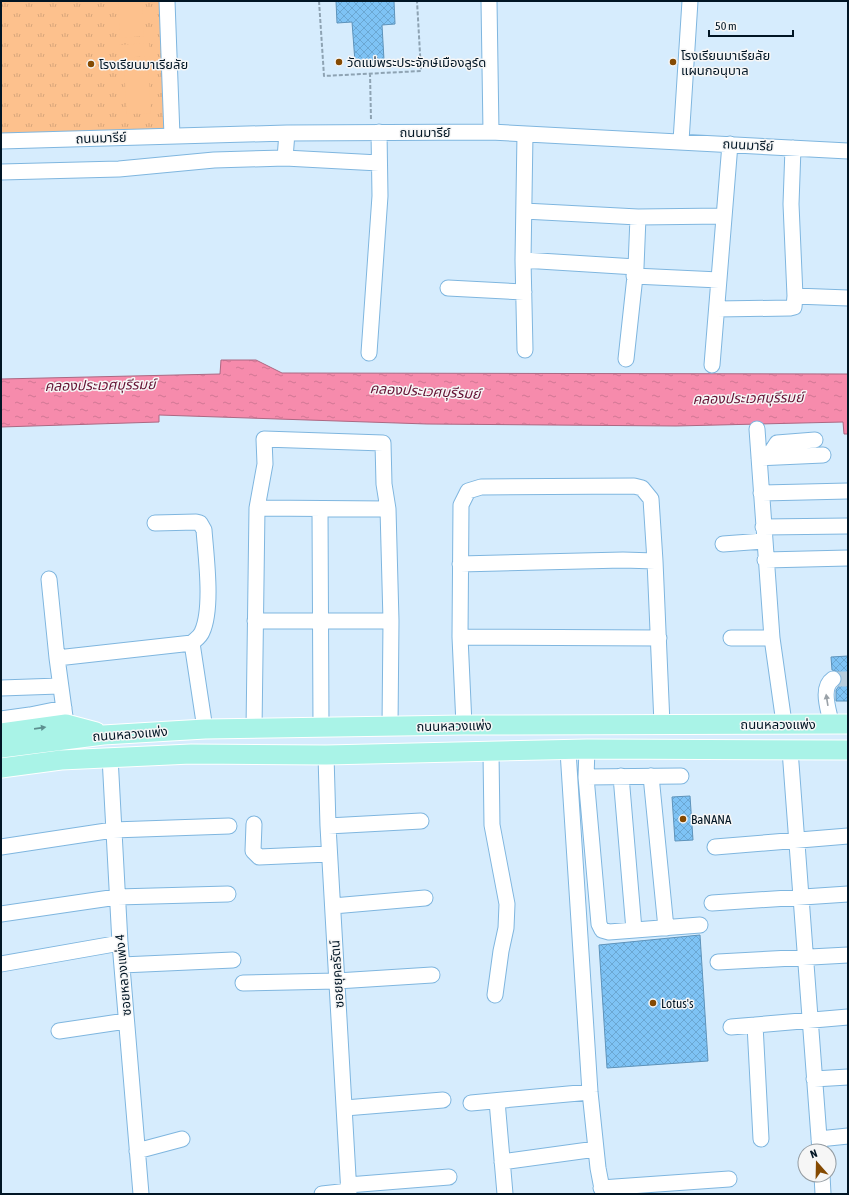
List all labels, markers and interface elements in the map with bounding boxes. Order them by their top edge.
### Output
scale bar [709,12,793,38]
text: 50 m [715,19,737,33]
place label: โรงเรียนมาเรียลัย แผนกอนุบาล [681,48,770,78]
place label: วัดแม่พระประจักษ์เมืองลูร์ด [347,55,486,70]
place label: โรงเรียนมาเรียลัย [99,57,188,72]
marker: วัดแม่พระประจักษ์เมืองลูร์ด [334,57,344,67]
marker: โรงเรียนมาเรียลัย แผนกอนุบาล [668,57,678,67]
marker: โรงเรียนมาเรียลัย [86,59,96,69]
street label: ถนนมารีย์ [399,125,451,140]
street label: ถนนมารีย์ [75,130,127,146]
street label: ถนนมารีย์ [722,136,774,154]
water label: คลองประเวศบุรีรมย์ [44,376,159,395]
water label: คลองประเวศบุรีรมย์ [369,380,484,403]
water label: คลองประเวศบุรีรมย์ [692,389,807,408]
one-way arrow [824,694,830,706]
street label: ถนนหลวงแพ่ง [740,717,816,732]
street label: ถนนหลวงแพ่ง [416,718,492,734]
street label: ถนนหลวงแพ่ง [92,724,168,744]
one-way arrow [34,725,46,731]
place label: BaNANA [691,812,732,827]
marker: BaNANA [678,814,688,824]
street label: ซอยหลวงแพ่ง 4 [112,934,134,1016]
street label: ซอยยุคลรัตน์ [327,939,347,1009]
place label: Lotus's [661,996,694,1011]
marker: Lotus's [648,998,658,1008]
north arrow [797,1143,837,1183]
text: N [808,1147,819,1160]

